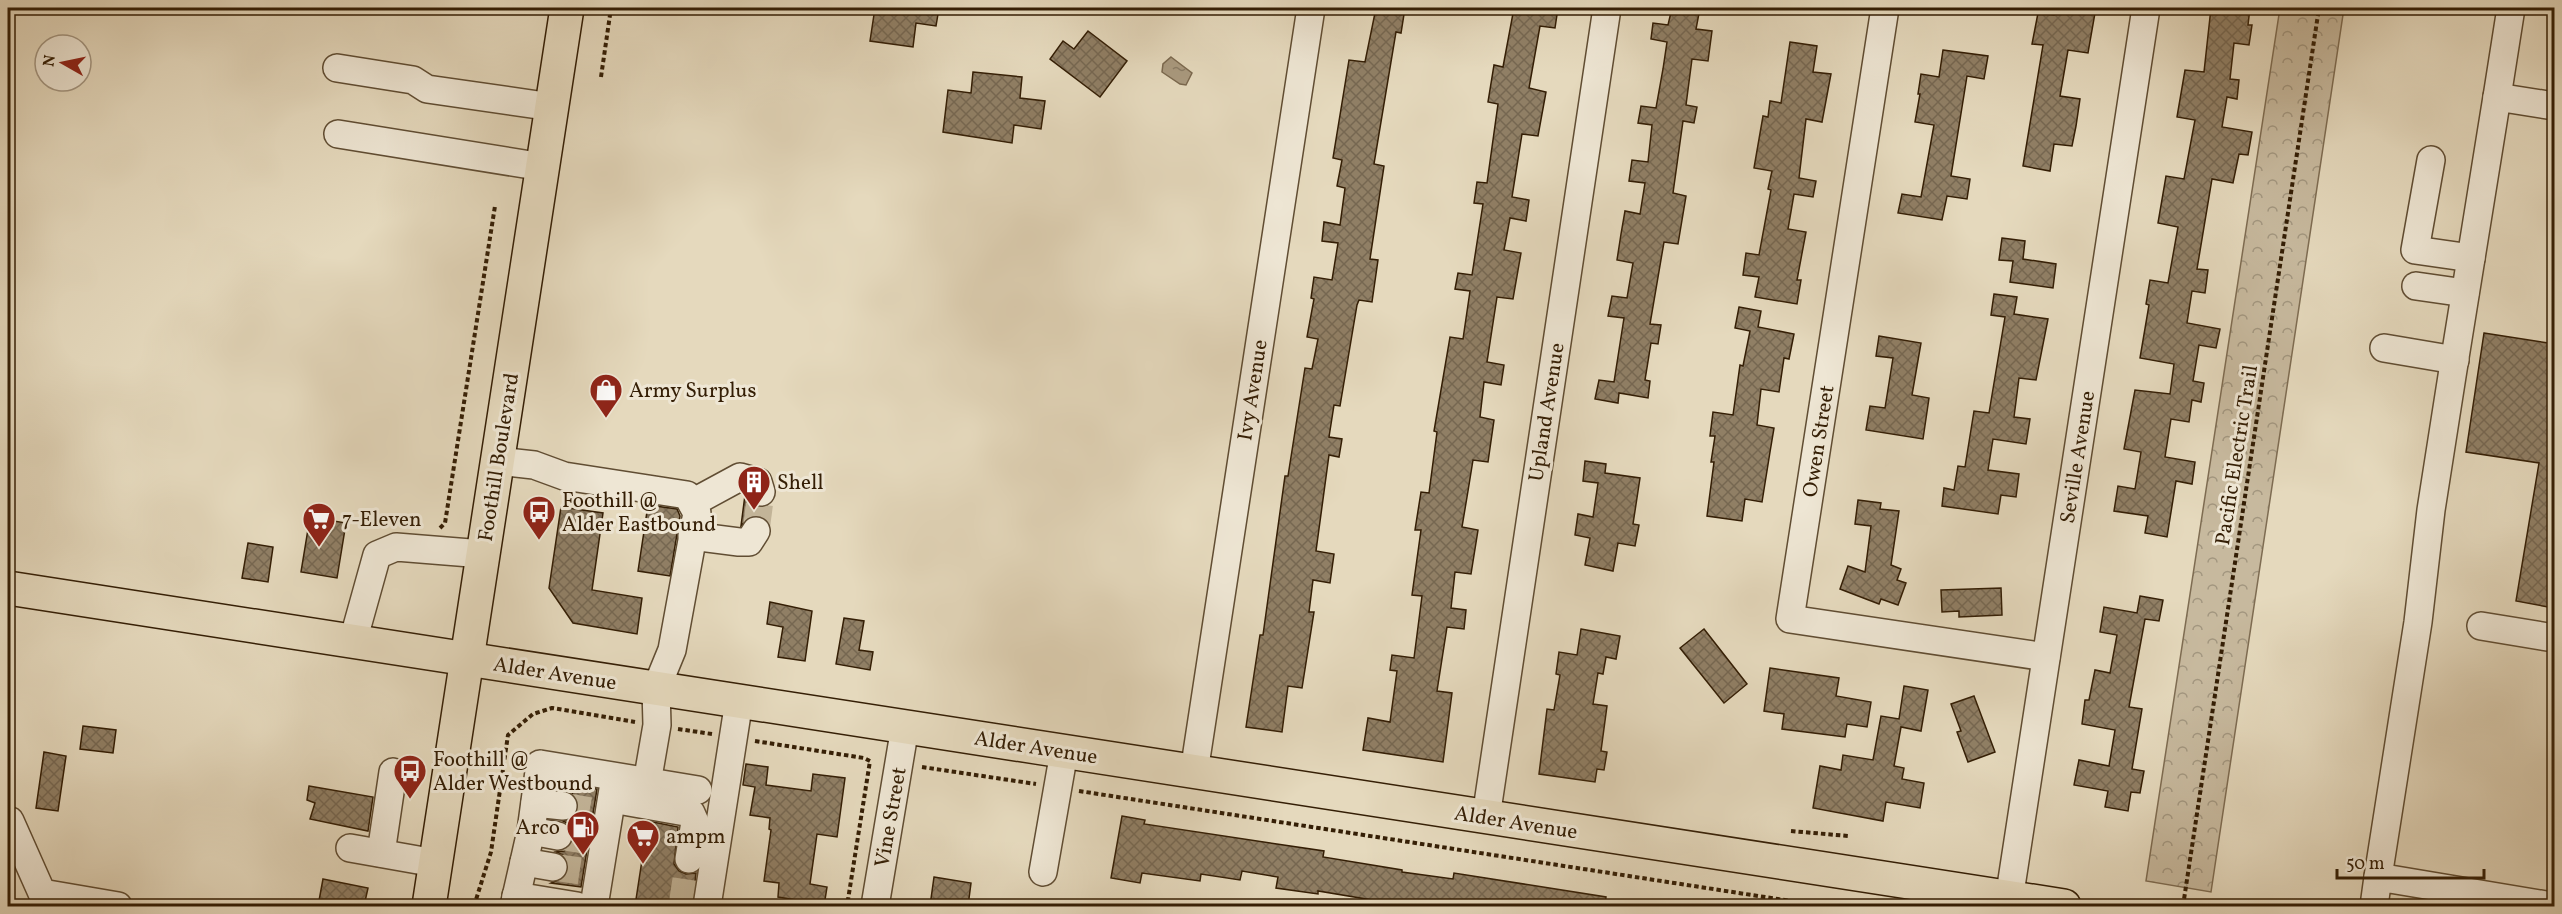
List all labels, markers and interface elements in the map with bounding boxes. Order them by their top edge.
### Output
north arrow [33,33,93,93]
text: N [38,53,62,68]
street label: Ivy Avenue [1231,337,1276,443]
street label: Upland Avenue [1522,341,1573,484]
street label: Pacific Electric Trail [2209,363,2266,547]
street label: Foothill Boulevard [472,371,527,544]
shop icon: Army Surplus [588,372,624,419]
place label: Army Surplus [629,377,756,406]
street label: Owen Street [1796,383,1843,499]
street label: Seville Avenue [2054,389,2103,526]
building icon: Shell [736,464,772,511]
place label: Shell [777,469,824,498]
place label: Foothill @ Alder Eastbound [562,487,716,540]
bus stop icon: Foothill @ Alder Eastbound [521,494,557,541]
supermarket icon: 7-Eleven [301,501,337,548]
place label: 7-Eleven [342,506,422,535]
street label: Alder Avenue [491,650,619,699]
street label: Alder Avenue [972,724,1100,773]
place label: Foothill @ Alder Westbound [433,746,593,799]
bus stop icon: Foothill @ Alder Westbound [392,753,428,800]
street label: Vine Street [868,765,915,870]
street label: Alder Avenue [1452,799,1580,848]
fuel station icon: Arco [565,809,601,856]
place label: Arco [516,814,560,843]
supermarket icon: ampm [625,818,661,865]
place label: ampm [666,823,726,852]
scale bar [2337,842,2484,880]
text: 50 m [2346,852,2385,877]

